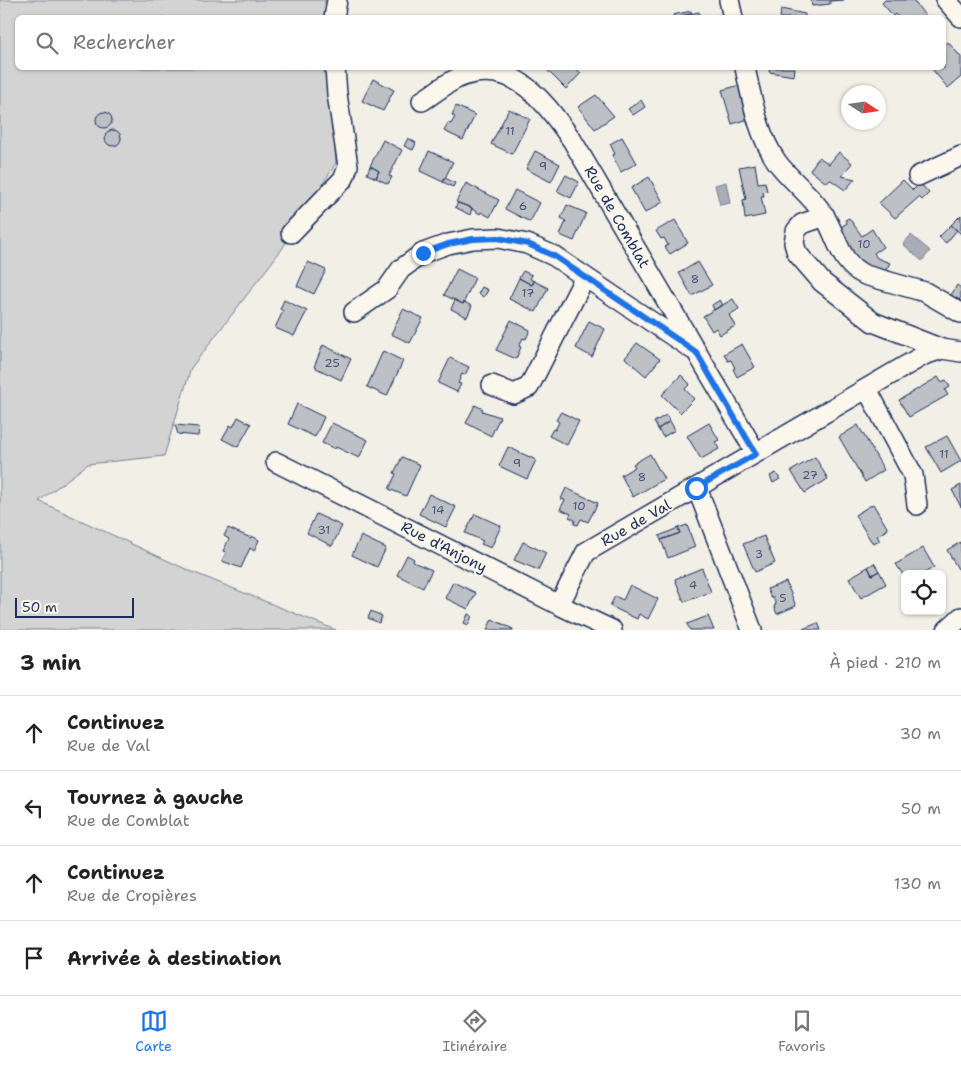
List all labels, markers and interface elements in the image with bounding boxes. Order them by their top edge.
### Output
search box [15,15,946,70]
icon: search [33,29,61,57]
text: Rechercher [73,30,176,55]
north arrow [841,85,886,130]
house number: 11 [505,123,515,139]
house number: 9 [539,158,547,174]
street label: Rue de Comblat [580,162,654,272]
house number: 6 [519,198,527,214]
house number: 10 [857,236,871,252]
route end [412,242,435,265]
house number: 8 [691,271,699,287]
house number: 17 [522,285,534,301]
house number: 25 [324,355,340,371]
house number: 11 [939,446,949,462]
house number: 9 [513,455,521,471]
house number: 27 [802,467,818,483]
house number: 8 [638,469,646,485]
route start [685,477,708,500]
street label: Rue de Val [597,495,675,551]
house number: 10 [572,498,586,514]
house number: 14 [432,502,444,518]
street label: Rue d'Anjony [397,517,491,577]
house number: 31 [318,522,330,538]
house number: 3 [755,546,763,562]
map controls [901,570,946,615]
button: locate [901,570,946,615]
house number: 4 [689,577,697,593]
house number: 5 [779,590,787,606]
scale bar [15,595,134,618]
text: 50 m [22,598,57,616]
text: 3 min [20,649,81,677]
text: À pied · 210 m [829,652,941,673]
text: Continuez [67,710,165,735]
icon: ahead [20,719,48,747]
text: 30 m [900,723,941,744]
text: Rue de Val [67,735,150,756]
text: Tournez à gauche [67,785,244,810]
icon: left [20,794,48,822]
text: 50 m [901,798,941,819]
text: Rue de Comblat [67,810,190,831]
text: Continuez [67,860,165,885]
icon: ahead [20,869,48,897]
text: 130 m [894,873,941,894]
text: Rue de Cropières [67,885,197,906]
icon: arrive [20,944,48,972]
text: Arrivée à destination [67,946,281,971]
tab: Carte [135,1007,172,1055]
tab: Itinéraire [442,1007,507,1055]
tab: Favoris [778,1007,826,1055]

